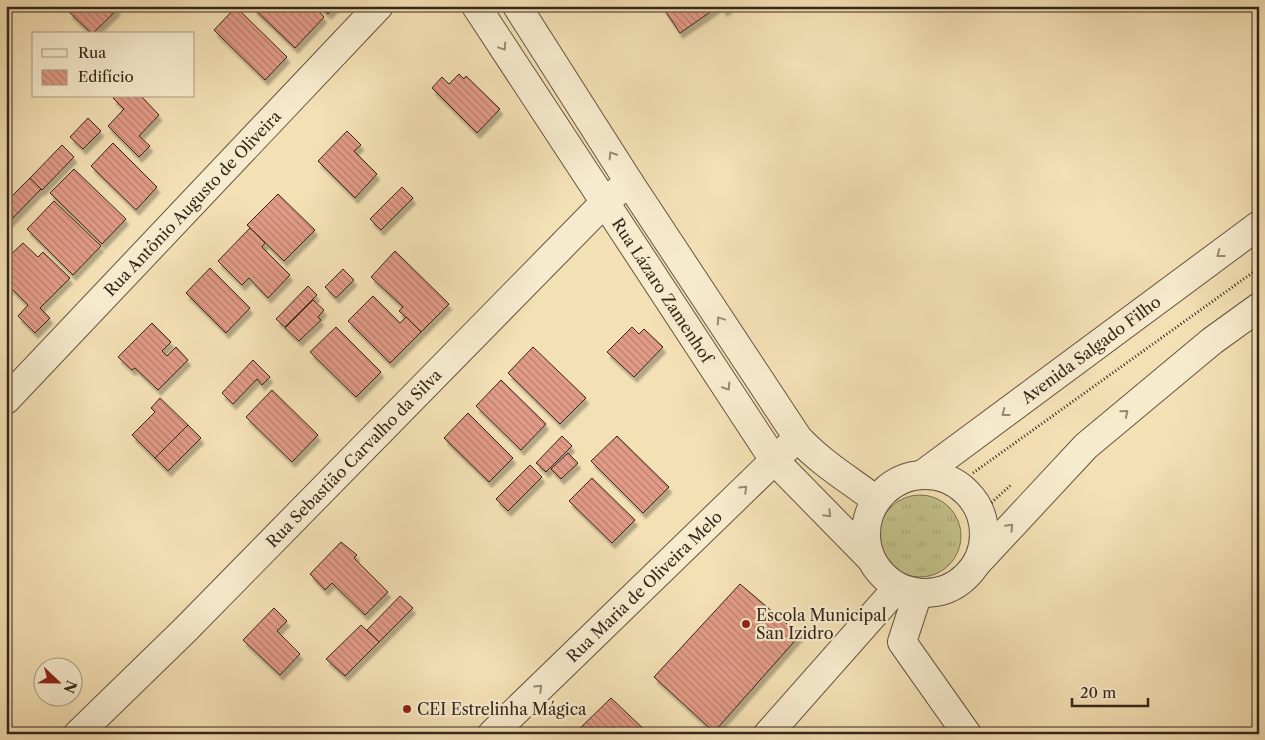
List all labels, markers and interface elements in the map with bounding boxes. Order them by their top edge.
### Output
legend [32,32,195,98]
one-way arrow [497,41,506,51]
text: Rua [78,43,106,62]
text: Edifício [78,67,134,86]
street label: Rua Antônio Augusto de Oliveira [100,106,285,300]
one-way arrow [609,152,618,161]
street label: Rua Lázaro Zamenhof [608,214,719,368]
one-way arrow [1217,248,1226,256]
street label: Avenida Salgado Filho [1016,291,1165,408]
one-way arrow [717,317,727,326]
street label: Rua Sebastião Carvalho da Silva [262,364,446,551]
one-way arrow [721,382,730,391]
one-way arrow [1001,407,1011,416]
one-way arrow [1120,410,1129,419]
one-way arrow [738,486,747,495]
street label: Rua Maria de Oliveira Melo [562,506,726,666]
one-way arrow [822,508,831,517]
one-way arrow [1004,524,1013,533]
place label: Escola Municipal San Izidro [756,605,887,643]
marker: Escola Municipal San Izidro [740,618,752,630]
north arrow [32,658,82,708]
scale bar [1072,675,1149,707]
text: N [59,678,81,696]
text: 20 m [1080,683,1116,702]
one-way arrow [534,685,543,694]
place label: CEI Estrelinha Mágica [417,699,587,719]
marker: CEI Estrelinha Mágica [401,703,413,715]

